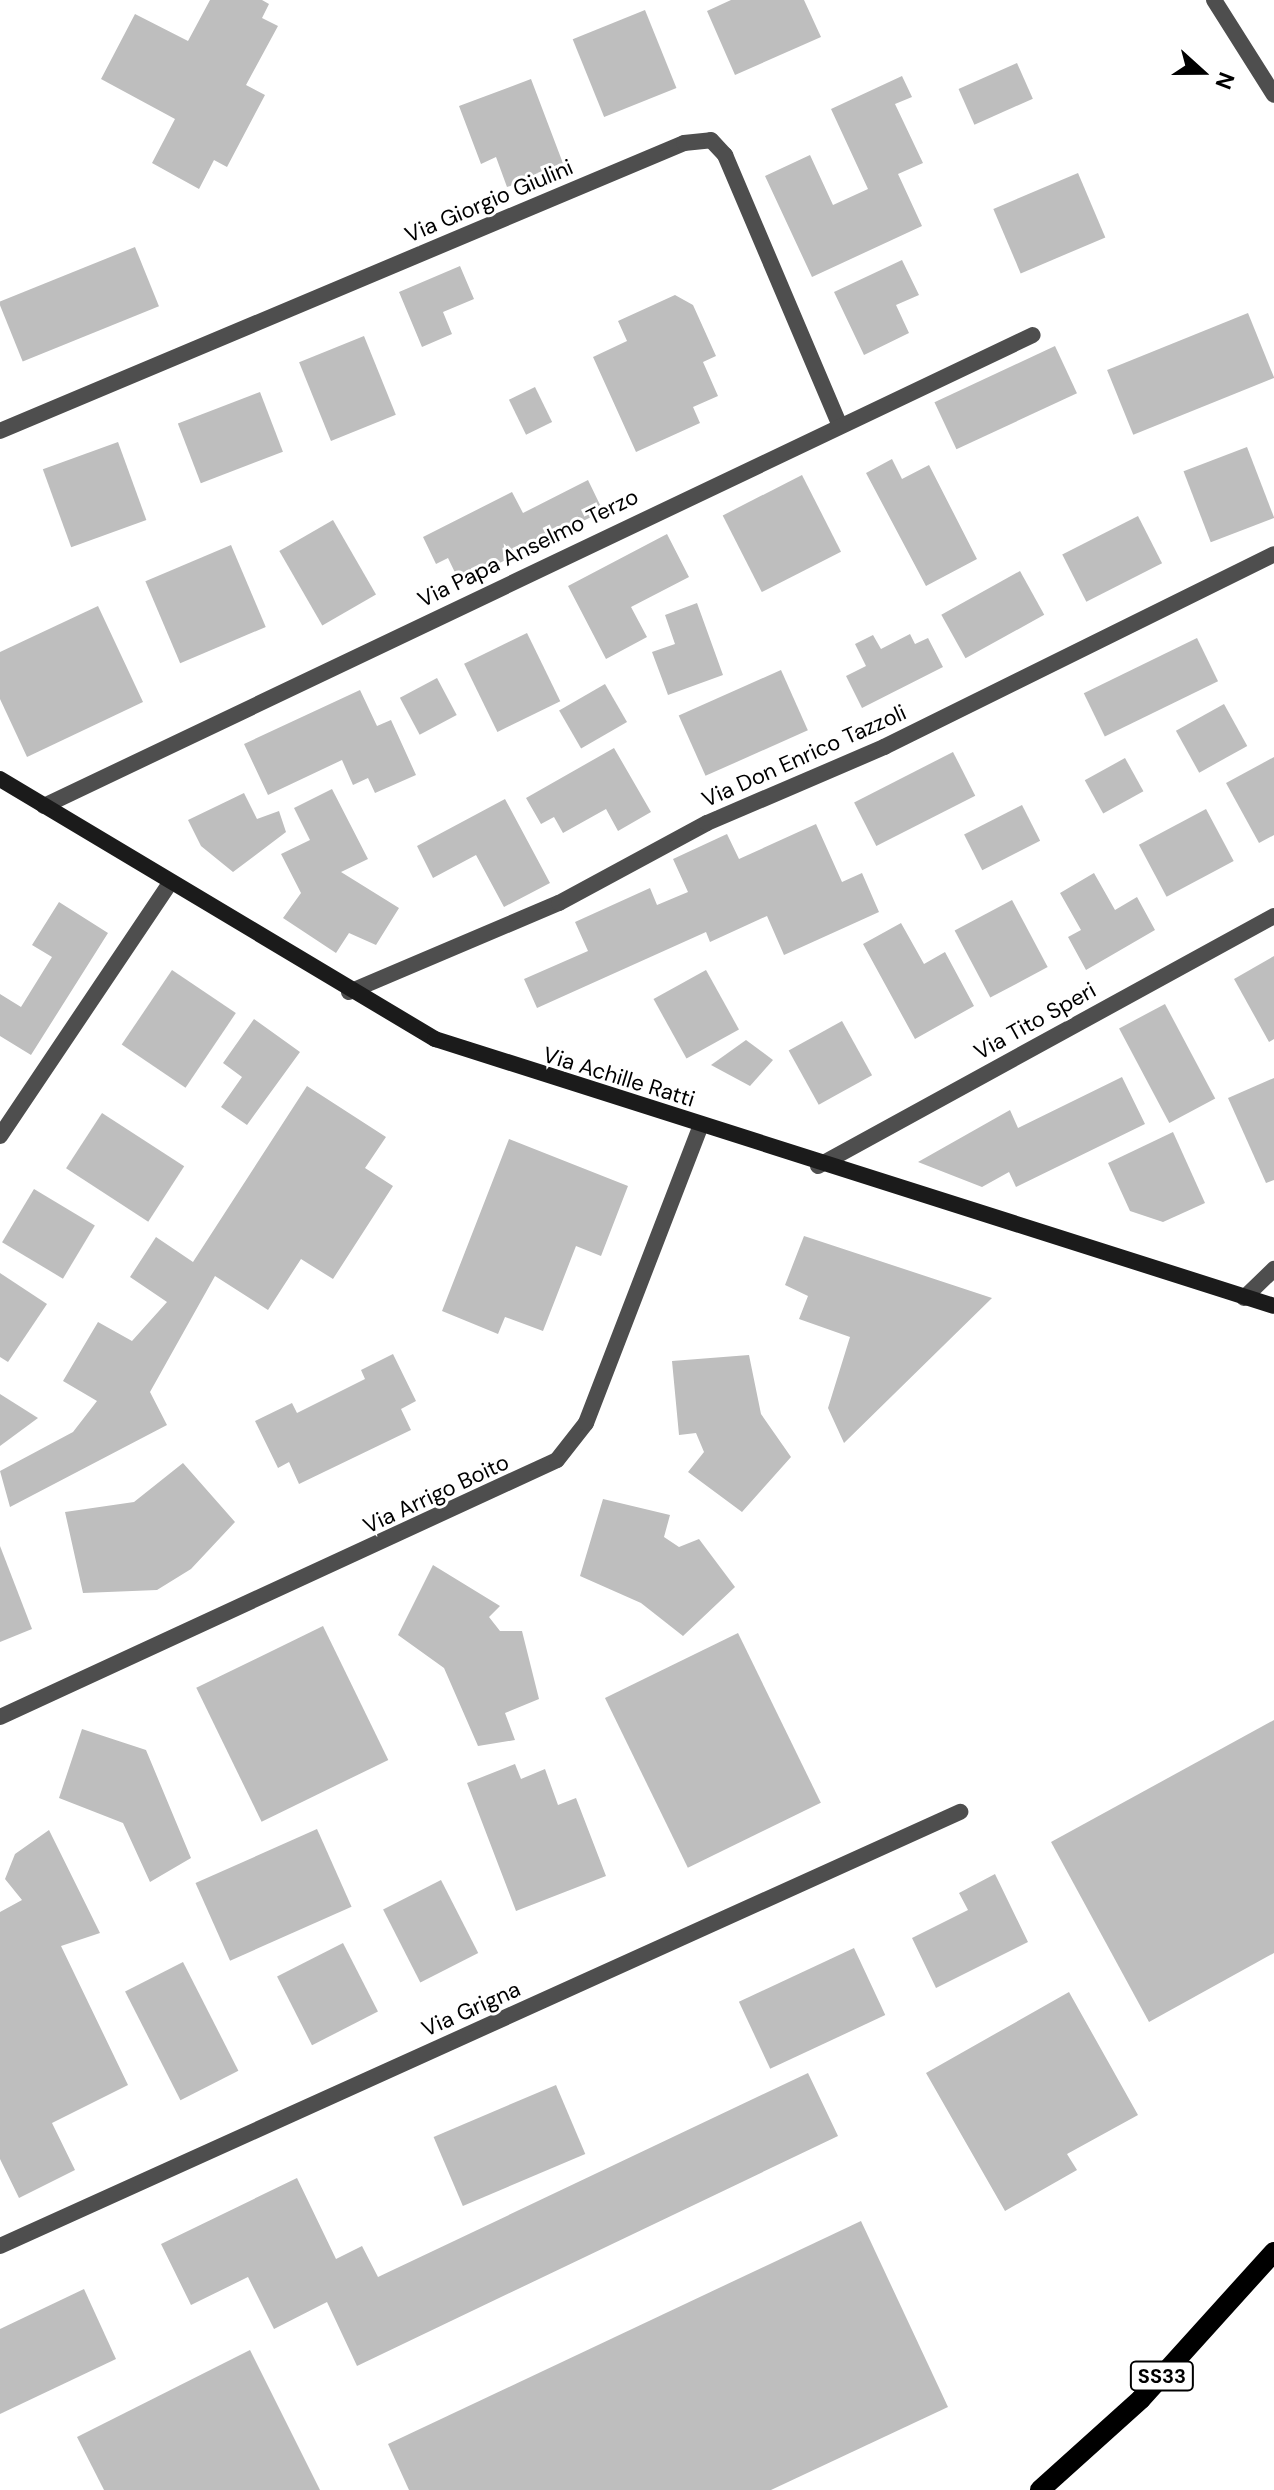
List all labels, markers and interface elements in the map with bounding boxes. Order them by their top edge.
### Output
north arrow [1162,32,1242,112]
text: N [1208,68,1241,93]
street label: Via Giorgio Giulini [401,154,577,248]
street label: Via Papa Anselmo Terzo [413,483,643,613]
street label: Via Don Enrico Tazzoli [698,699,910,813]
street label: Via Tito Speri [970,977,1100,1065]
street label: Via Achille Ratti [540,1041,698,1113]
street label: Via Arrigo Boito [359,1449,513,1539]
street label: Via Grigna [418,1976,524,2042]
road number: SS33 [1128,2360,1196,2392]

